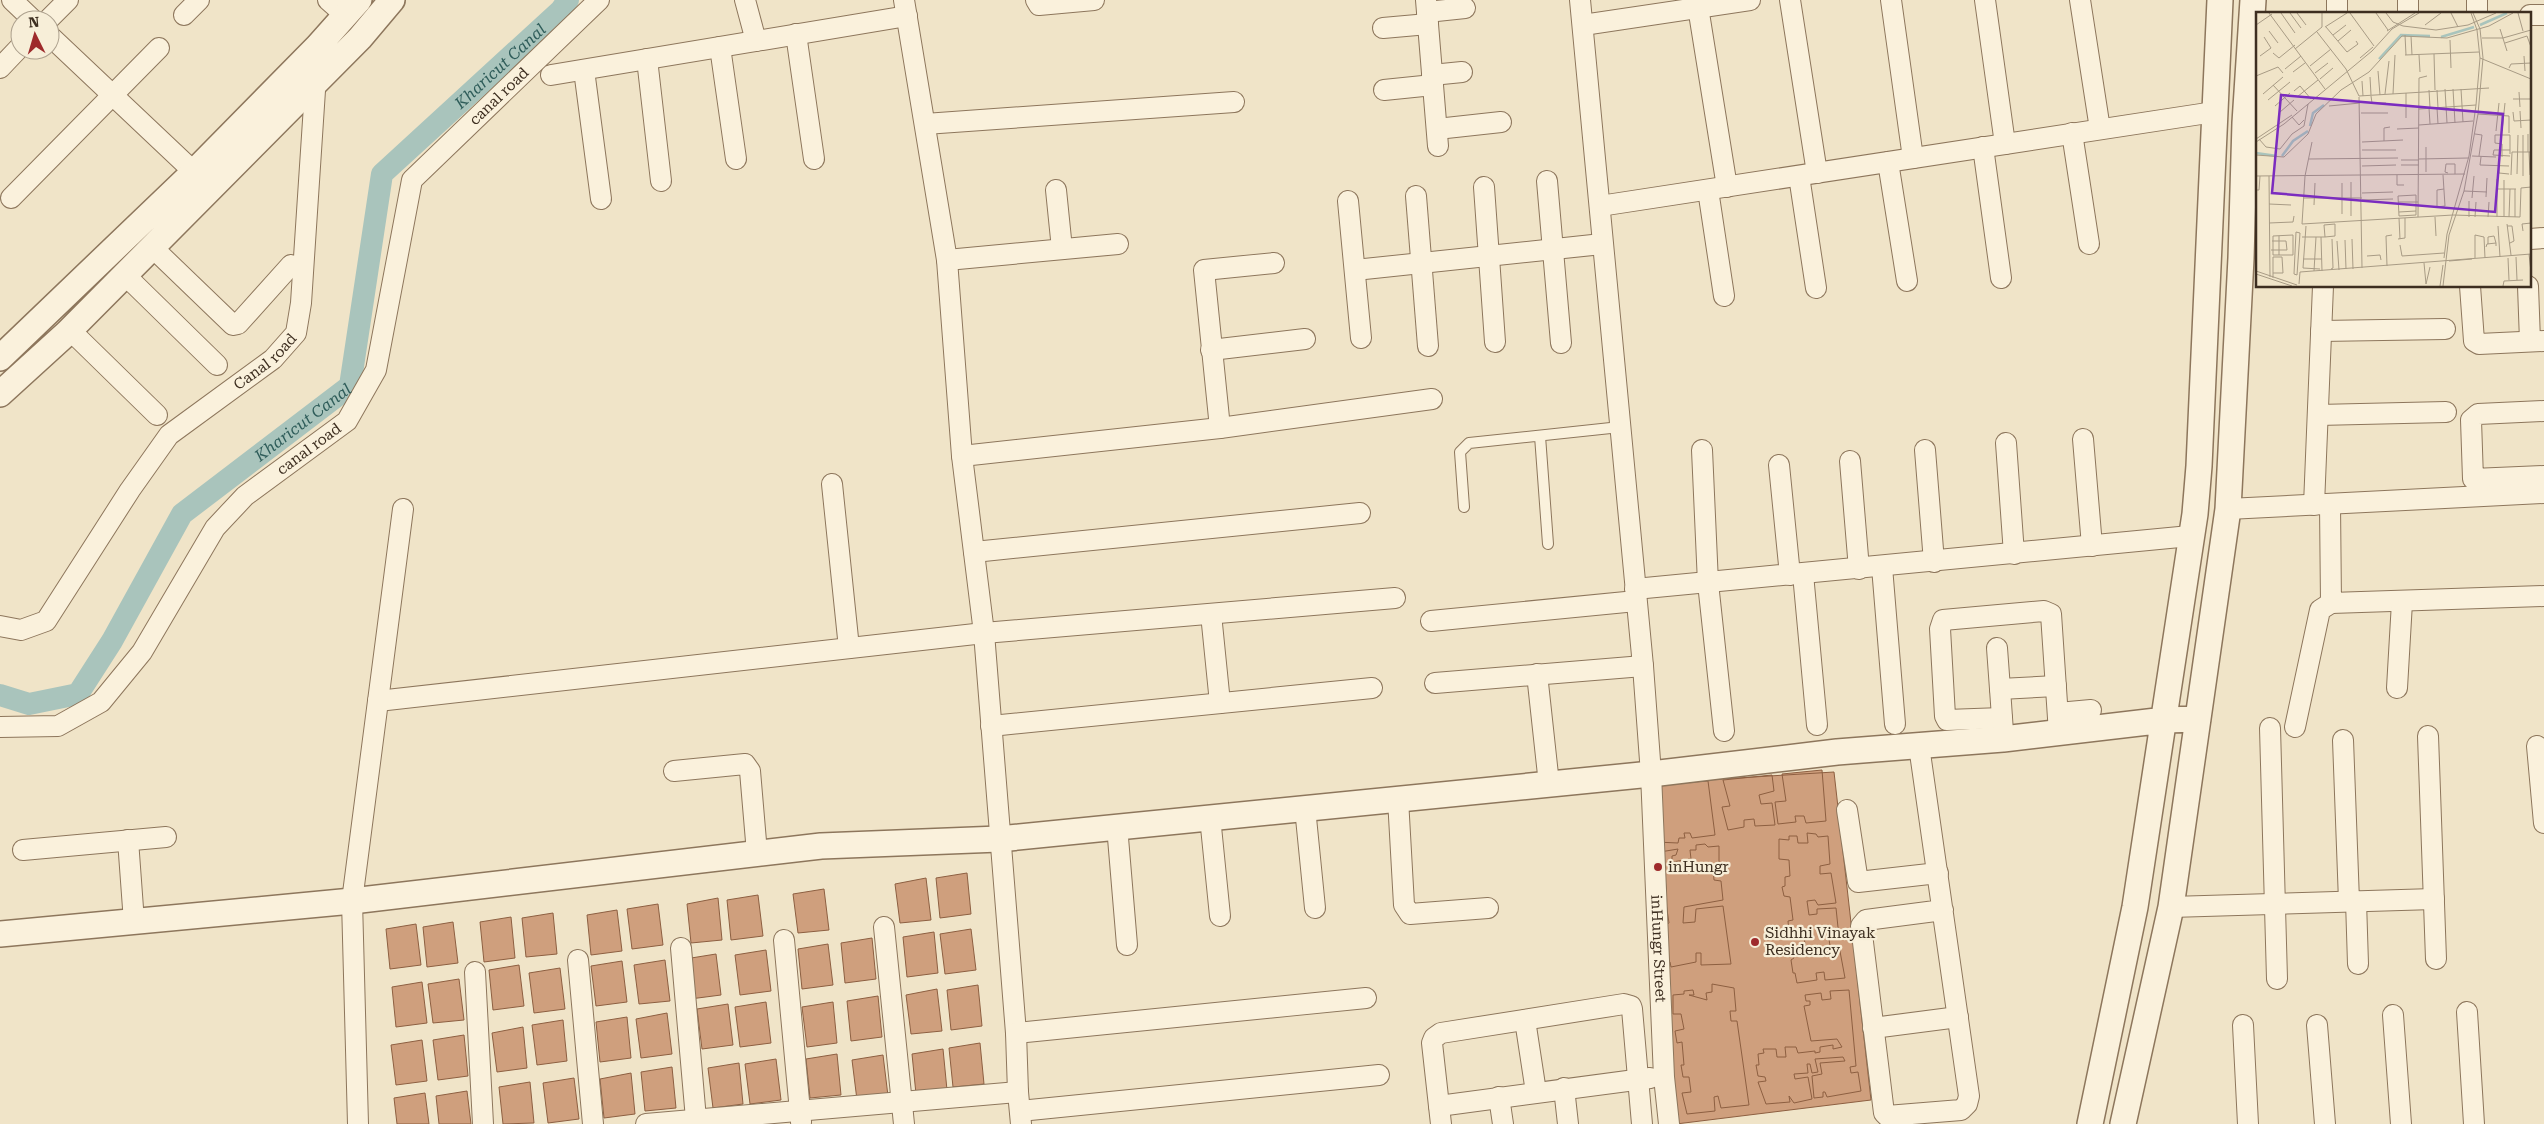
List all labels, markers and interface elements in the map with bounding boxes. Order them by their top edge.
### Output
north arrow [10,10,60,60]
inset map [2256,12,2532,288]
text: N [28,14,40,30]
water label: Kharicut Canal [450,20,550,113]
street label: canal road [466,63,533,129]
street label: Canal road [230,329,301,394]
water label: Kharicut Canal [250,380,355,466]
street label: canal road [273,419,345,479]
place label: inHungr [1668,858,1729,876]
marker: inHungr [1652,861,1664,873]
street label: inHungr Street [1647,894,1670,1003]
place label: Sidhhi Vinayak Residency [1765,924,1876,959]
marker: Sidhhi Vinayak Residency [1749,936,1761,948]

